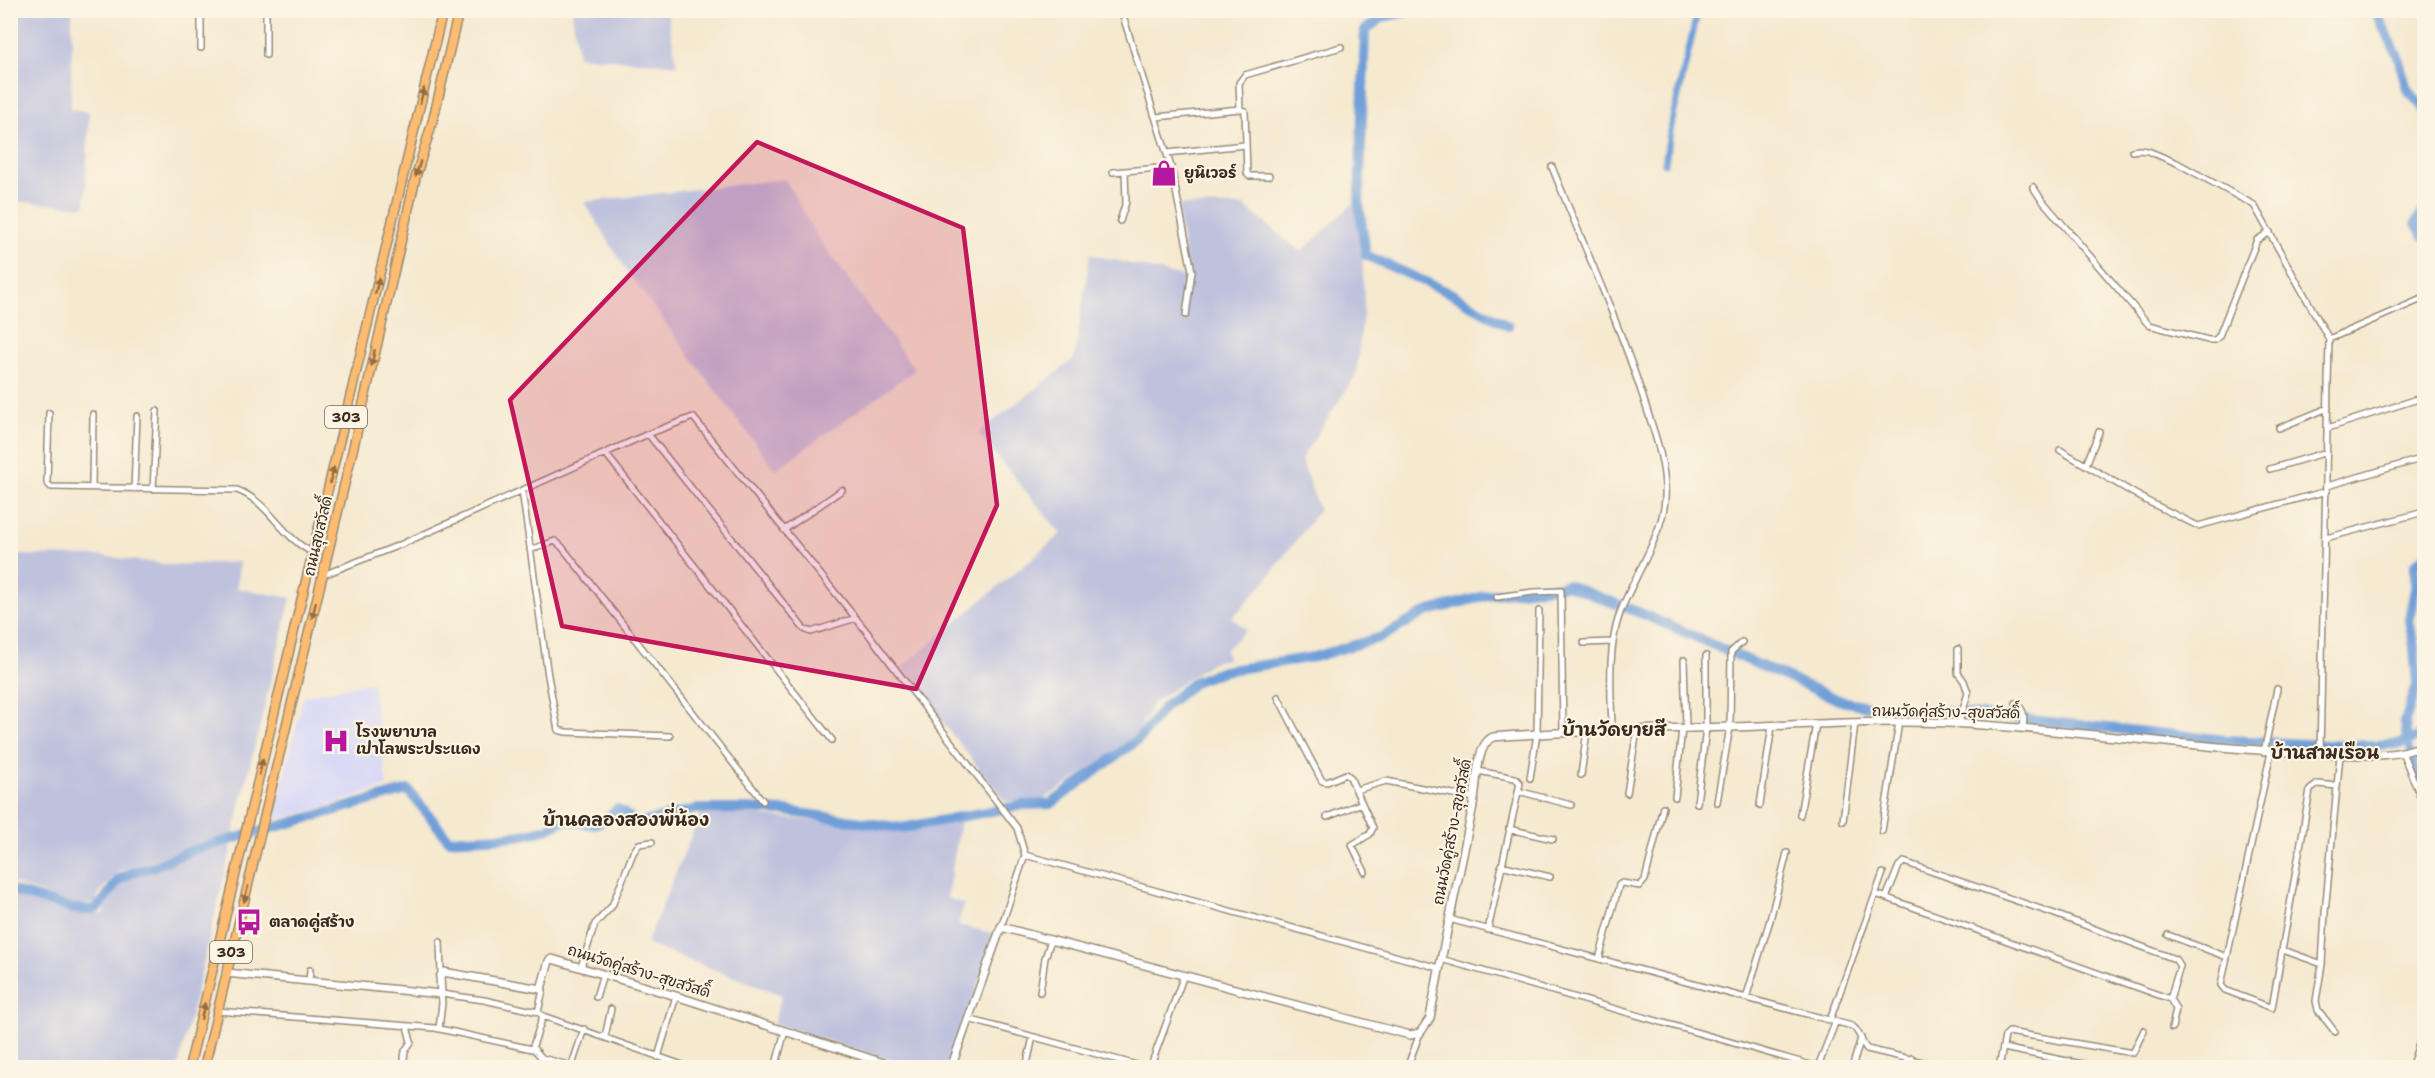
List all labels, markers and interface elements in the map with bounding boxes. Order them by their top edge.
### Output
one-way arrow [418,87,428,105]
shop icon: ยูนิเวอร์ [1149,158,1179,188]
one-way arrow [413,160,422,178]
place label: ยูนิเวอร์ [1184,163,1237,184]
one-way arrow [373,276,383,295]
one-way arrow [368,349,377,368]
road number: 303 [325,406,367,428]
one-way arrow [327,466,337,484]
street label: ถนนสุขสวัสดิ์ [295,493,338,578]
one-way arrow [309,600,319,619]
street label: ถนนวัดคู่สร้าง-สุขสวัสดิ์ [1872,696,2020,724]
district label: บ้านวัดยายสี [1562,718,1667,742]
place label: โรงพยาบาล เปาโลพระประแดง [355,722,481,759]
hospital icon: โรงพยาบาล เปาโลพระประแดง [321,726,351,756]
district label: บ้านสามเรือน [2271,741,2379,765]
street label: ถนนวัดคู่สร้าง-สุขสวัสดิ์ [1424,756,1477,907]
one-way arrow [257,757,266,776]
district label: บ้านคลองสองพี่น้อง [543,802,709,832]
one-way arrow [240,884,250,903]
bus stop icon: ตลาดคู่สร้าง [234,907,264,937]
place label: ตลาดคู่สร้าง [269,912,354,933]
street label: ถนนวัดคู่สร้าง-สุขสวัสดิ์ [565,936,714,1003]
road number: 303 [210,941,252,963]
one-way arrow [198,1001,208,1020]

